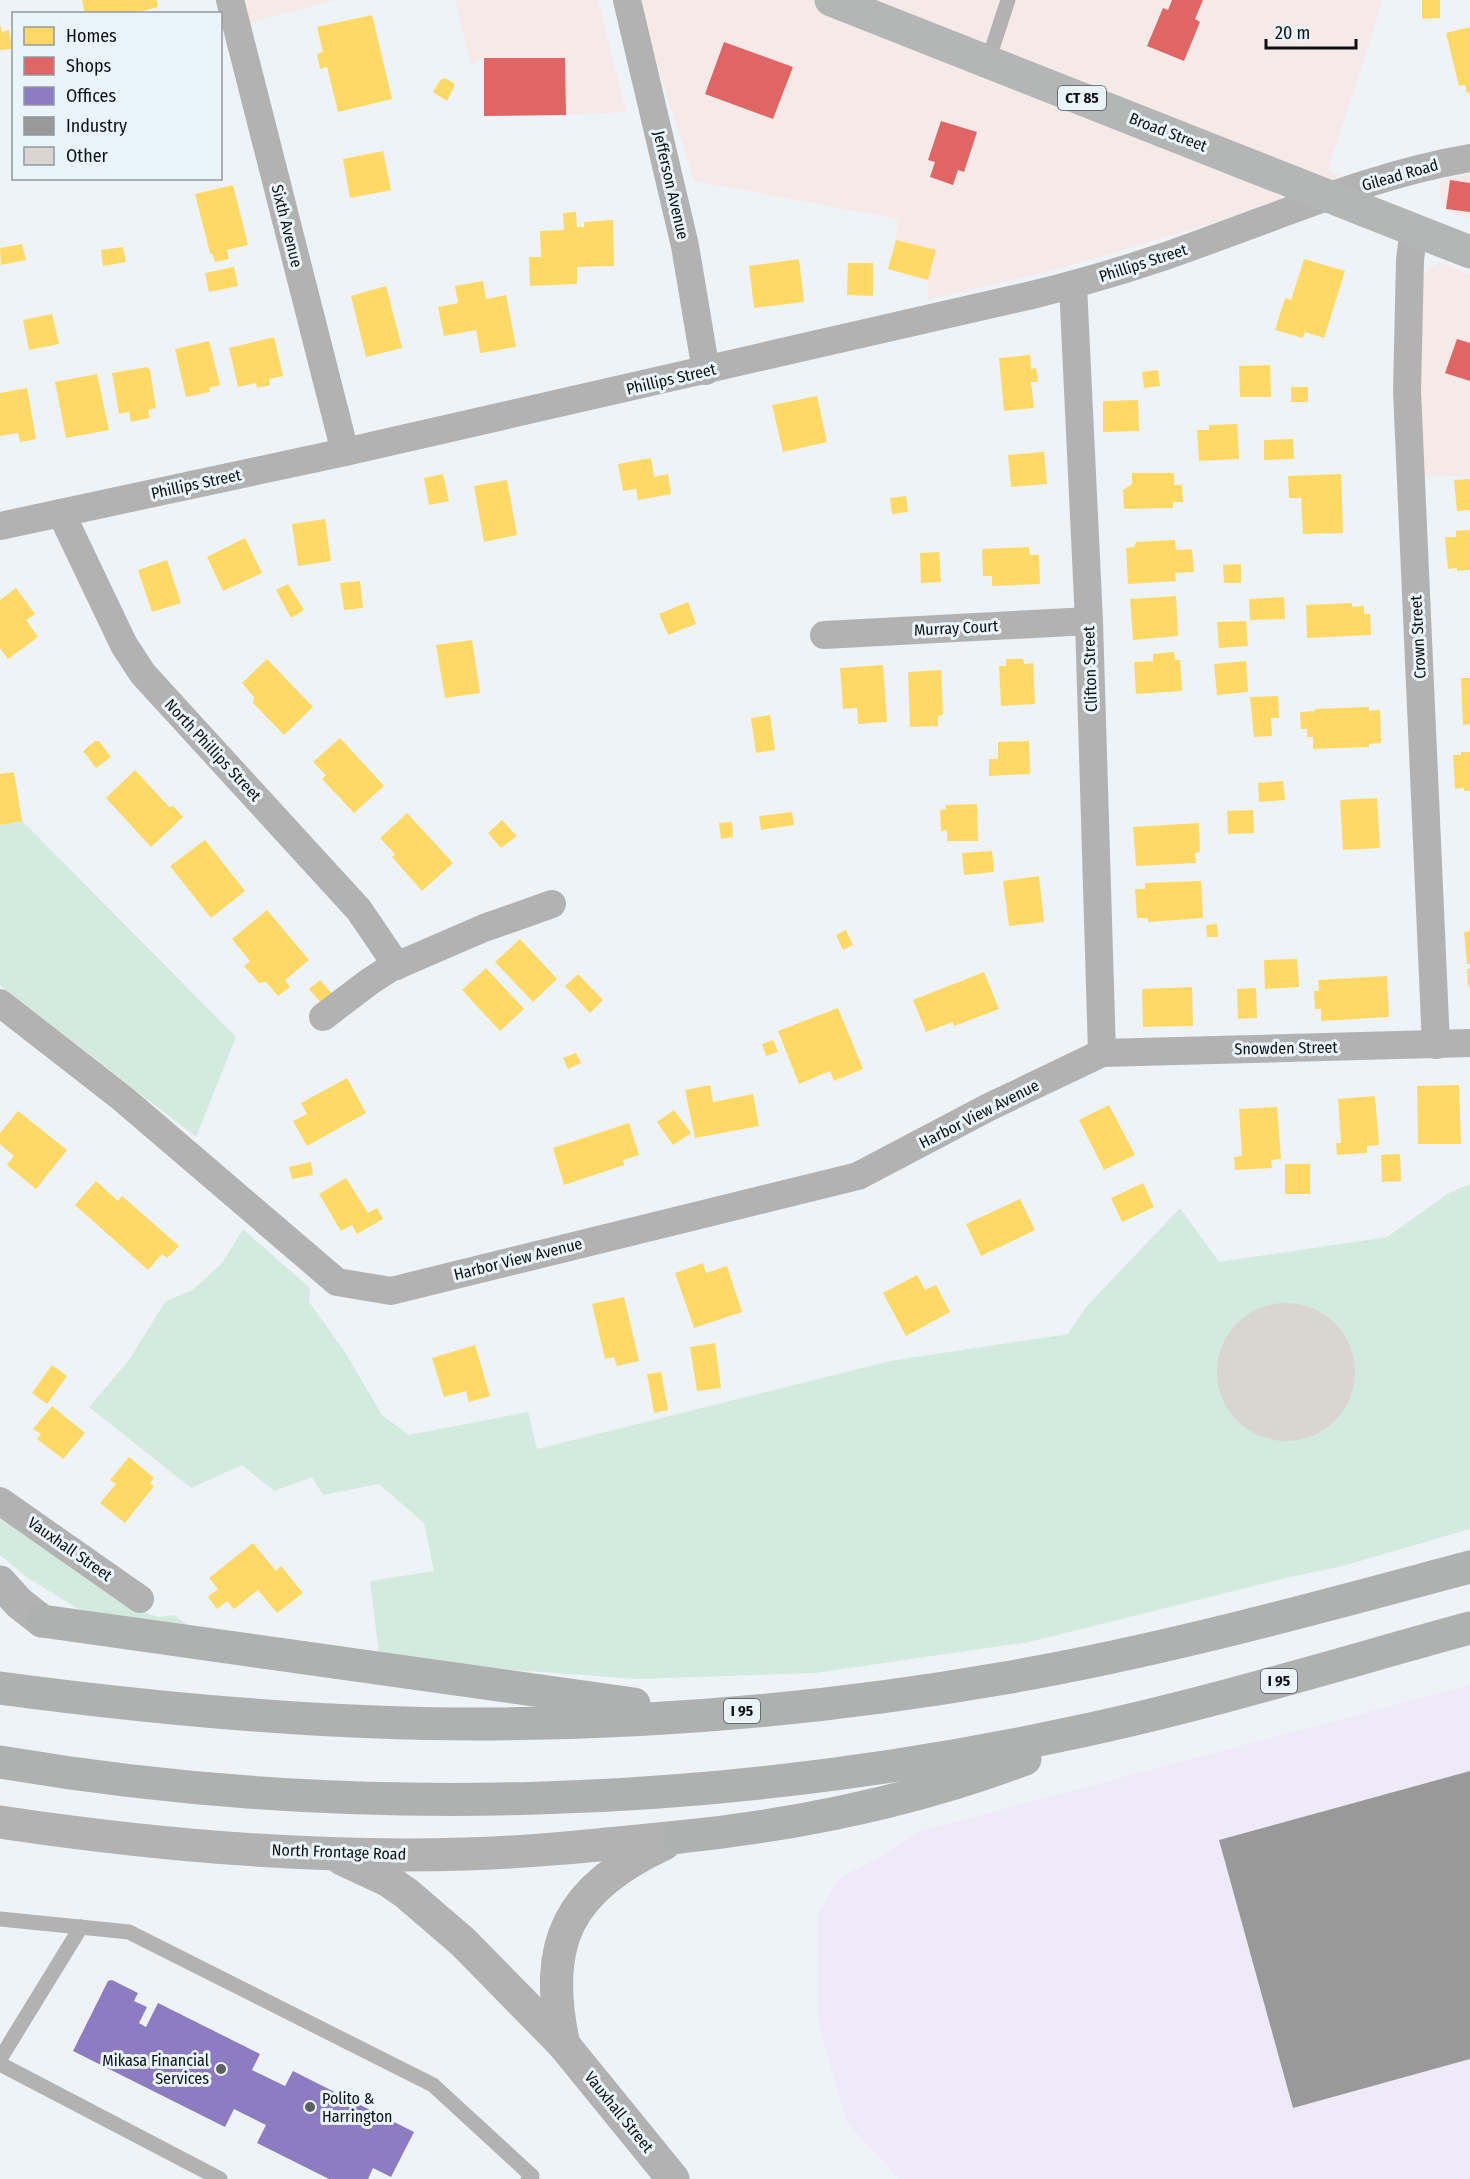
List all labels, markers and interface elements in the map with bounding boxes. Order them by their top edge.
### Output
legend [12,12,222,180]
scale bar [1266,12,1356,50]
text: 20 m [1275,22,1310,44]
text: Homes [66,25,117,47]
text: Shops [66,55,111,77]
text: Offices [66,85,116,107]
road number: CT 85 [1058,86,1106,110]
street label: Broad Street [1126,108,1210,156]
text: Industry [66,115,127,137]
street label: Jefferson Avenue [649,129,693,241]
text: Other [66,145,109,167]
street label: Gilead Road [1360,155,1440,195]
street label: Sixth Avenue [268,183,306,269]
street label: Phillips Street [1097,240,1190,286]
street label: Phillips Street [624,359,718,399]
street label: Phillips Street [149,465,243,503]
street label: Crown Street [1406,594,1430,679]
street label: Murray Court [913,616,999,640]
street label: Clifton Street [1079,625,1101,712]
street label: North Phillips Street [161,695,266,806]
street label: Snowden Street [1234,1038,1339,1058]
street label: Harbor View Avenue [916,1076,1042,1152]
street label: Harbor View Avenue [452,1234,584,1284]
street label: Vauxhall Street [24,1513,116,1585]
road number: I 95 [1261,1669,1297,1693]
road number: I 95 [724,1699,760,1723]
street label: North Frontage Road [271,1840,407,1864]
place label: Mikasa Financial Services [102,2051,209,2088]
marker: Mikasa Financial Services [214,2062,228,2076]
street label: Vauxhall Street [581,2068,658,2157]
place label: Polito & Harrington [322,2089,393,2126]
marker: Polito & Harrington [303,2100,317,2114]

